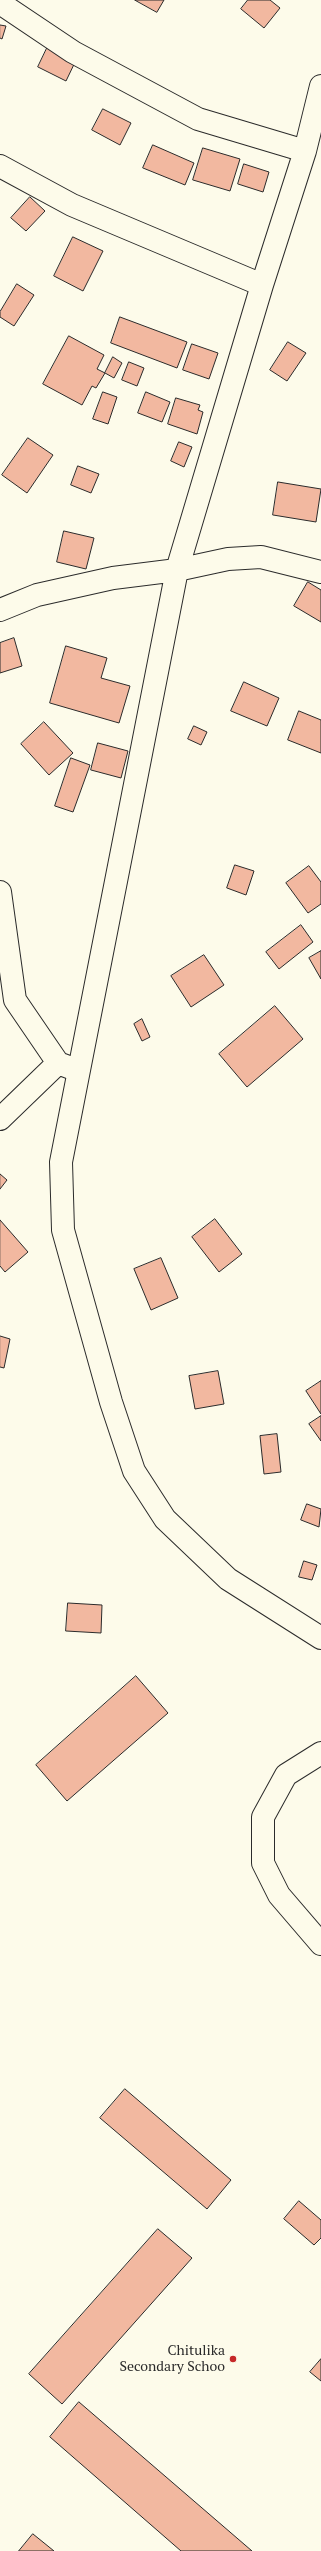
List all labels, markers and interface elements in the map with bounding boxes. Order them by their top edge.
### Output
place label: Chitulika Secondary Schoo [119,2343,225,2376]
marker: Chitulika Secondary Schoo [228,2354,238,2364]

